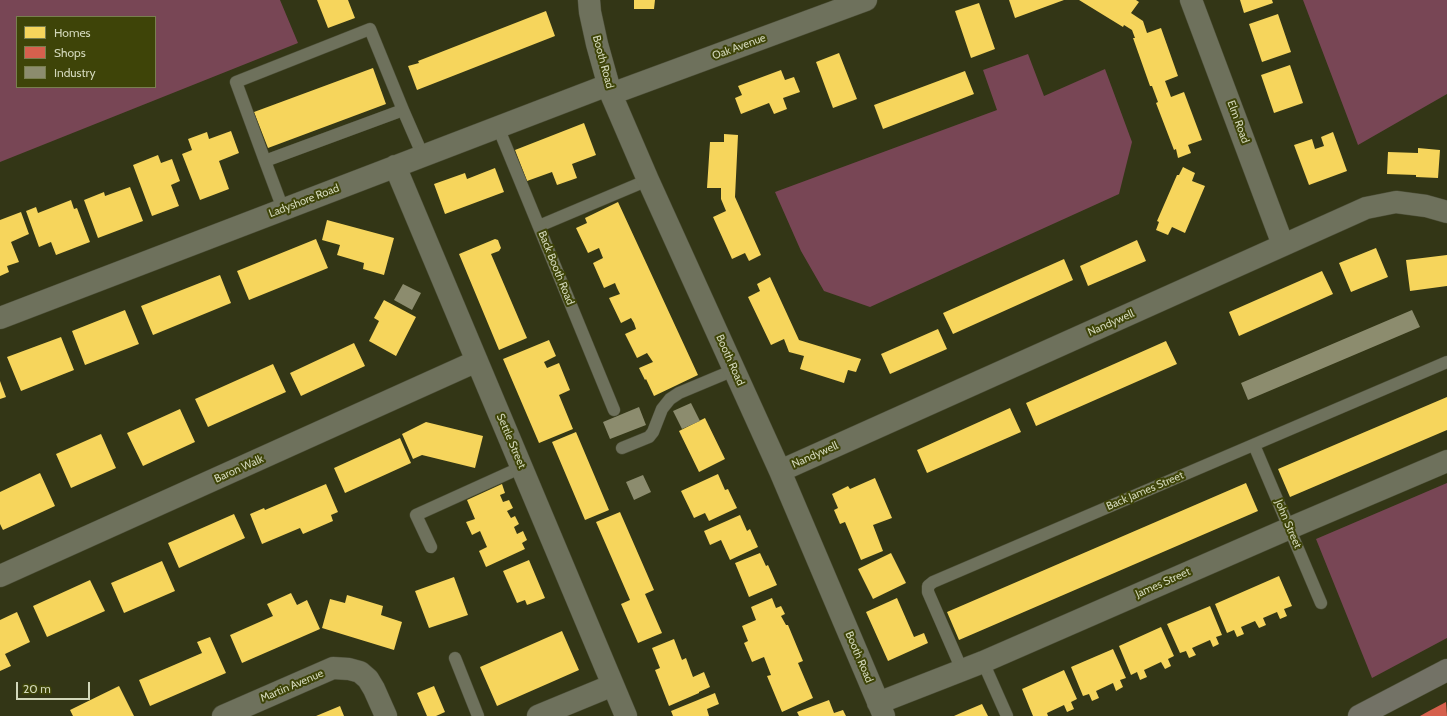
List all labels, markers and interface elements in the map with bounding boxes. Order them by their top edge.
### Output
legend [16,16,156,88]
text: Homes [54,25,91,40]
street label: Oak Avenue [710,31,768,63]
street label: Booth Road [590,34,616,90]
text: Shops [54,45,86,60]
text: Industry [54,65,95,80]
street label: Elm Road [1224,99,1252,145]
street label: Ladyshore Road [267,182,341,220]
street label: Back Booth Road [535,229,577,307]
street label: Nandywell [1086,307,1136,339]
street label: Booth Road [713,332,747,388]
street label: Settle Street [494,412,528,470]
street label: Nandywell [790,439,840,471]
street label: Baron Walk [212,452,266,486]
street label: Back James Street [1104,469,1186,513]
street label: John Street [1272,498,1304,550]
street label: James Street [1134,565,1192,601]
street label: Booth Road [842,629,876,685]
street label: Martin Avenue [259,667,325,705]
scale bar [18,674,92,700]
text: 20 m [23,681,51,696]

